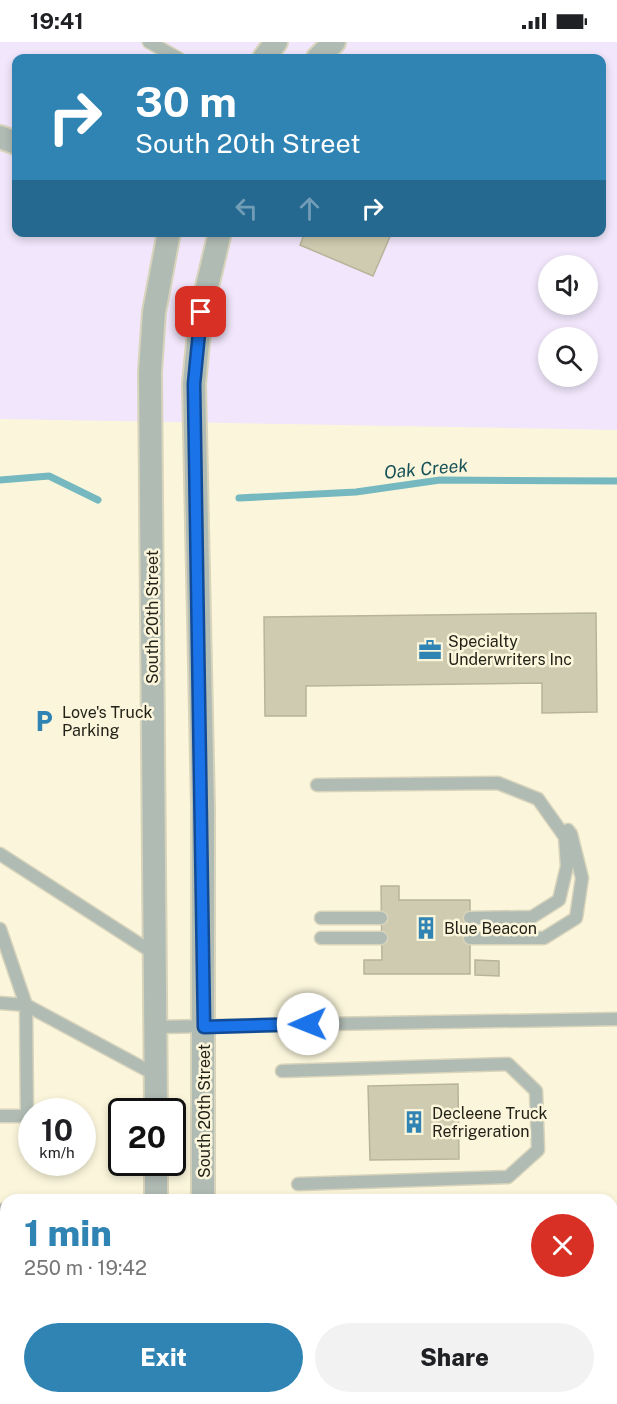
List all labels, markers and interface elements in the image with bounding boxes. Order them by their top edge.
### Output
text: 19:41 [30,8,84,34]
text: 30 m [135,77,237,126]
icon: right [36,78,114,156]
text: South 20th Street [135,127,361,159]
icon: left [230,192,263,225]
icon: ahead [293,192,326,225]
icon: right [356,192,389,225]
map controls [538,255,598,387]
button: sound [538,255,598,315]
pin [175,286,226,337]
icon: arrive [184,295,217,328]
button: search [538,327,598,387]
water label: Oak Creek [383,454,469,483]
street label: South 20th Street [143,550,162,684]
place label: Specialty Underwriters Inc [448,632,572,669]
office icon: Specialty Underwriters Inc [417,637,443,663]
place label: Love's Truck Parking [62,703,152,740]
parking icon: Love's Truck Parking [31,708,57,734]
building icon: Blue Beacon [413,915,439,941]
place label: Blue Beacon [444,919,537,938]
position arrow [276,992,340,1056]
street label: South 20th Street [195,1044,214,1178]
speed limit sign: 20 [108,1098,186,1176]
place label: Decleene Truck Refrigeration [432,1104,548,1141]
building icon: Decleene Truck Refrigeration [401,1109,427,1135]
text: 10 [41,1112,73,1148]
text: km/h [39,1144,75,1161]
text: 1 min [24,1212,112,1254]
button: close [531,1214,594,1277]
text: 250 m · 19:42 [24,1256,147,1280]
button: Exit [24,1323,303,1392]
button: Share [315,1323,594,1392]

